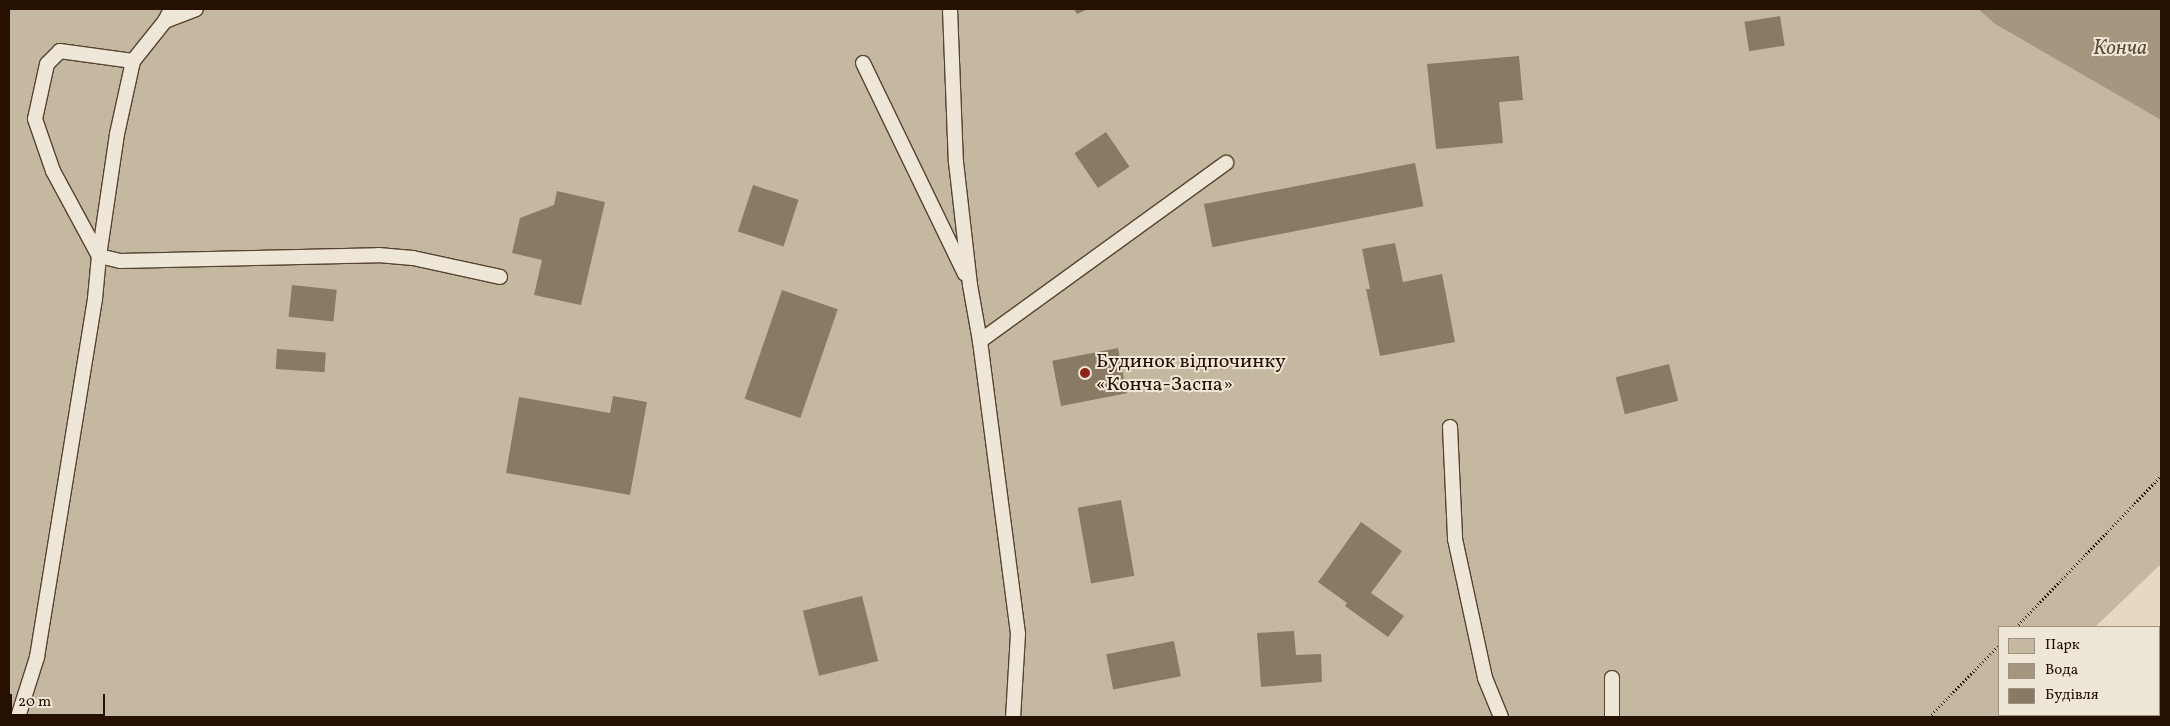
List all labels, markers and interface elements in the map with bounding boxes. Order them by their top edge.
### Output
water label: Конча [2093,36,2147,62]
place label: Будинок відпочинку «Конча-Заспа» [1096,350,1286,397]
marker: Будинок відпочинку «Конча-Заспа» [1078,366,1092,380]
legend [1998,626,2160,716]
text: Парк [2045,635,2080,656]
text: Вода [2045,660,2078,681]
scale bar [12,684,108,716]
text: Будівля [2045,685,2099,706]
text: 20 m [18,692,51,713]

